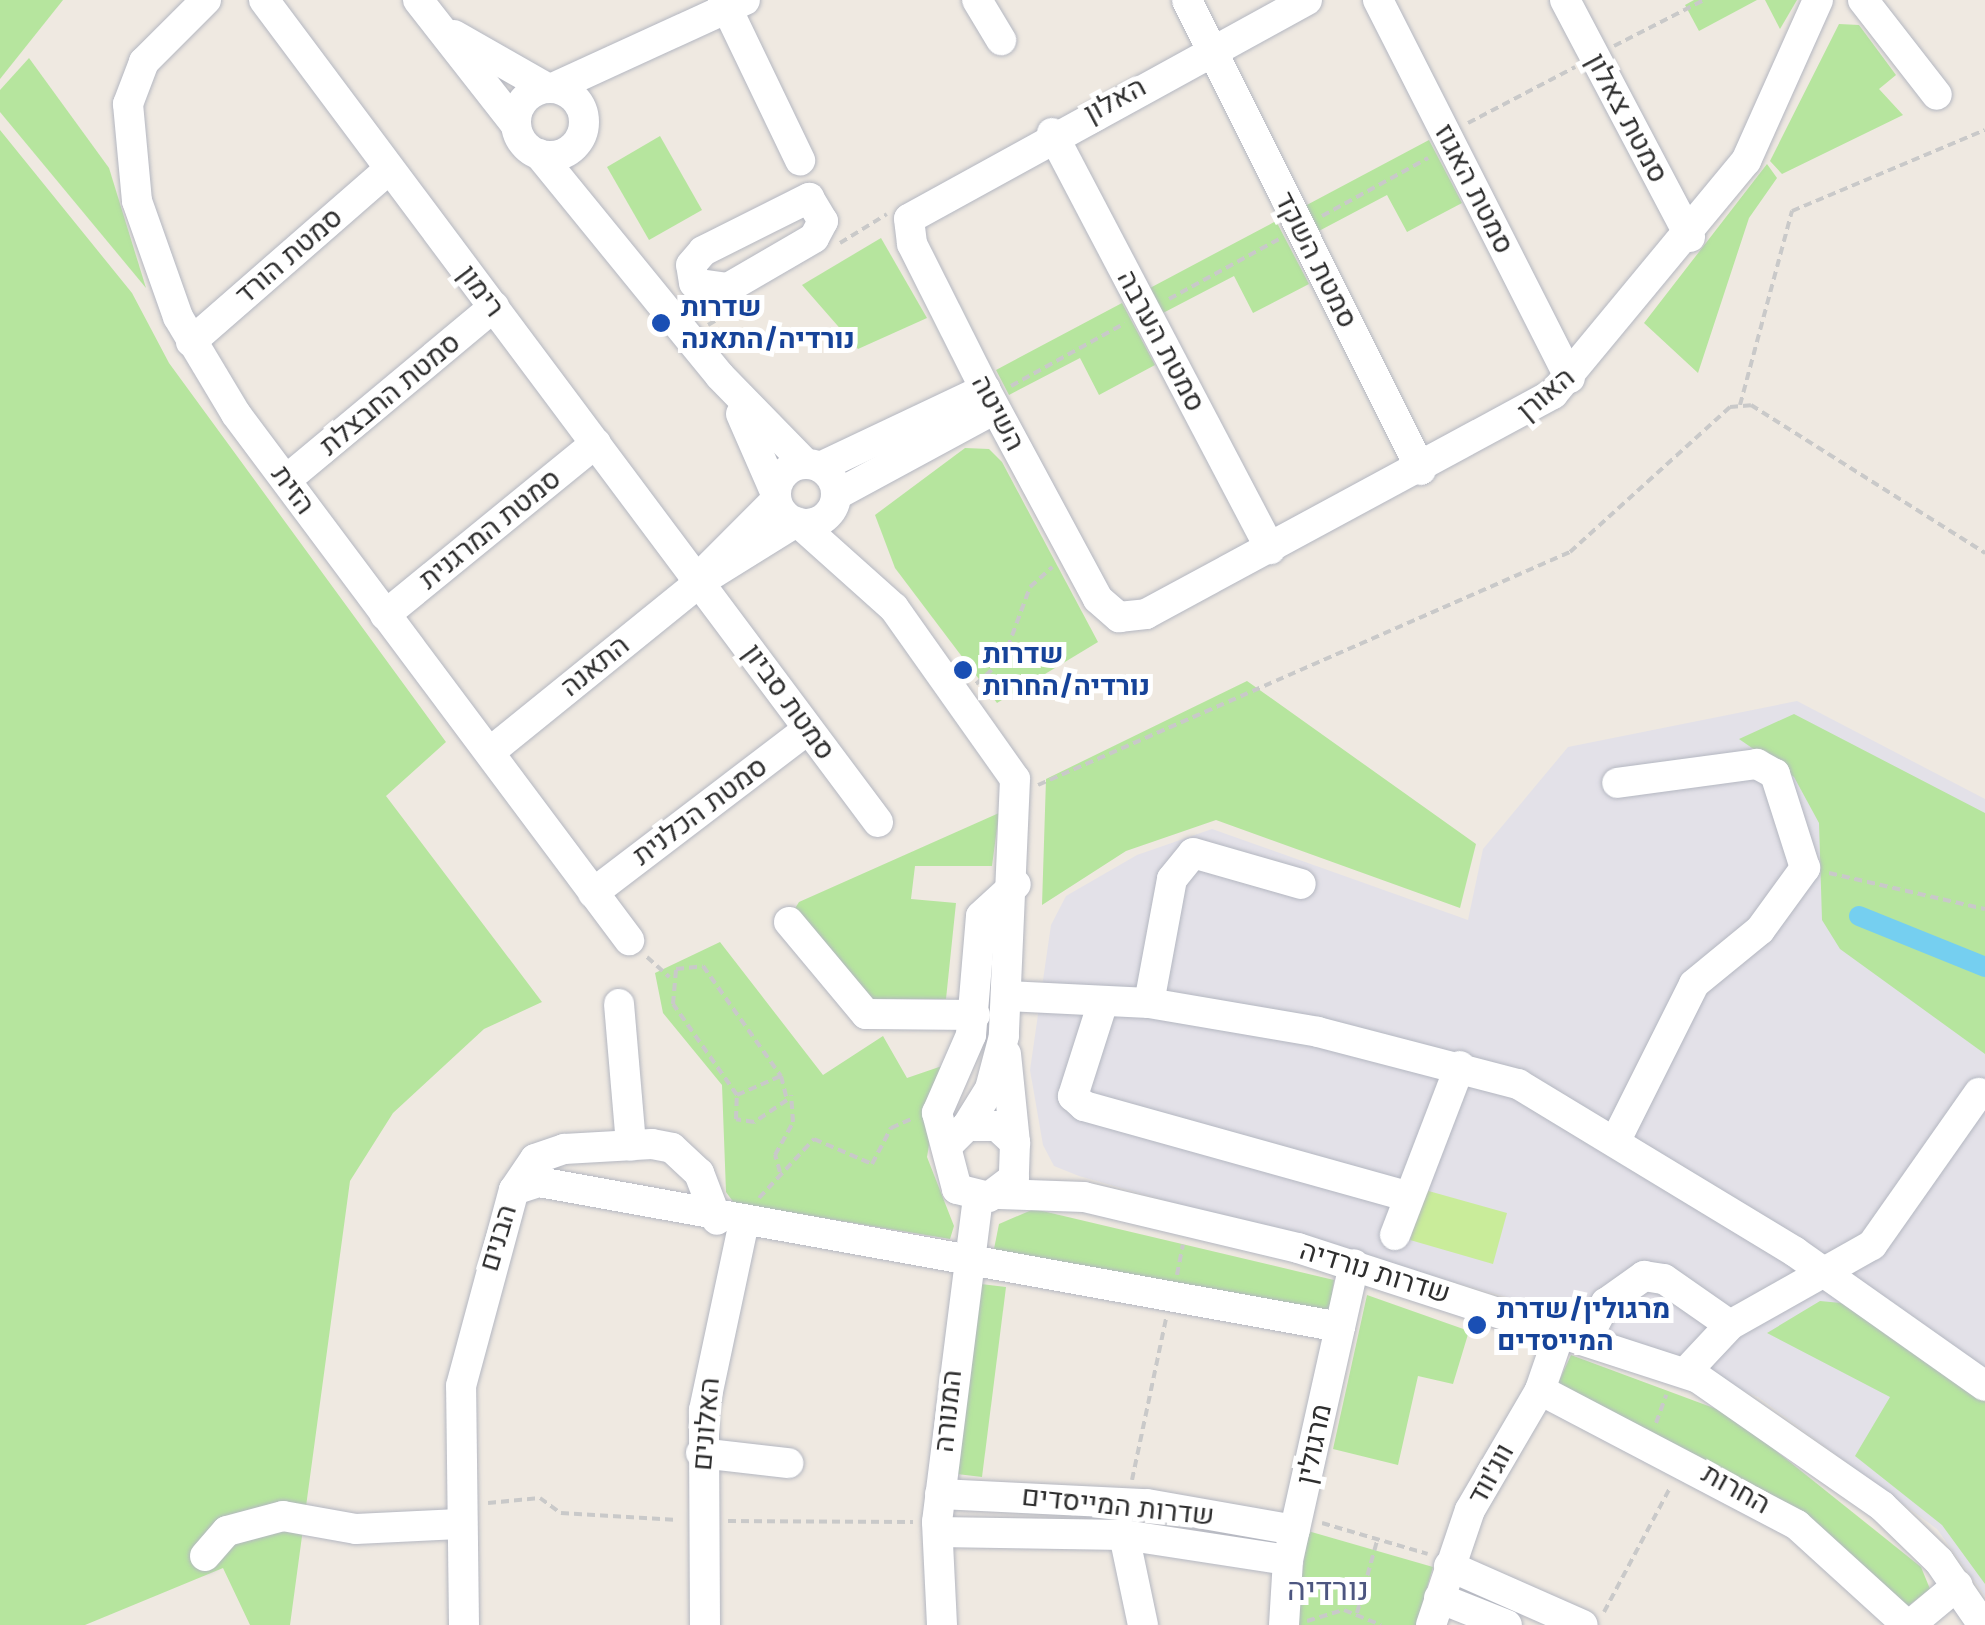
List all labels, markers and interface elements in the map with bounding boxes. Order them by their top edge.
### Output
street label: סמטת צאלון [1579,48,1675,188]
street label: האלון [1078,70,1152,130]
street label: סמטת האגוז [1427,118,1521,260]
street label: סמטת השקד [1267,186,1365,334]
street label: סמטת הורד [229,200,349,312]
street label: רימון [451,258,511,324]
street label: סמטת הערבה [1110,265,1212,417]
place label: שדרות נורדיה/התאנה [681,290,855,356]
marker: שדרות נורדיה/התאנה [650,312,672,334]
street label: סמטת החבצלת [313,325,467,463]
street label: האורן [1511,360,1581,428]
street label: השיטה [964,369,1032,457]
street label: הזית [264,459,322,521]
street label: סמטת המרגנית [412,462,568,596]
street label: התאנה [554,628,636,704]
street label: סמטת סביון [736,637,842,767]
place label: שדרות נורדיה/החרות [983,637,1150,703]
marker: שדרות נורדיה/החרות [952,659,974,681]
street label: סמטת הכלנית [626,750,774,872]
street label: הבנים [472,1201,524,1275]
street label: שדרות נורדיה [1296,1233,1454,1311]
place label: מרגולין/שדרת המייסדים [1497,1292,1670,1358]
marker: מרגולין/שדרת המייסדים [1466,1314,1488,1336]
street label: המנורה [927,1368,969,1454]
street label: האלונים [685,1376,727,1472]
street label: מרגולין [1289,1401,1339,1487]
street label: ווג'ווד [1461,1438,1521,1510]
street label: החרות [1696,1457,1776,1521]
street label: שדרות המייסדים [1020,1479,1216,1533]
district label: נורדיה [1287,1570,1369,1608]

